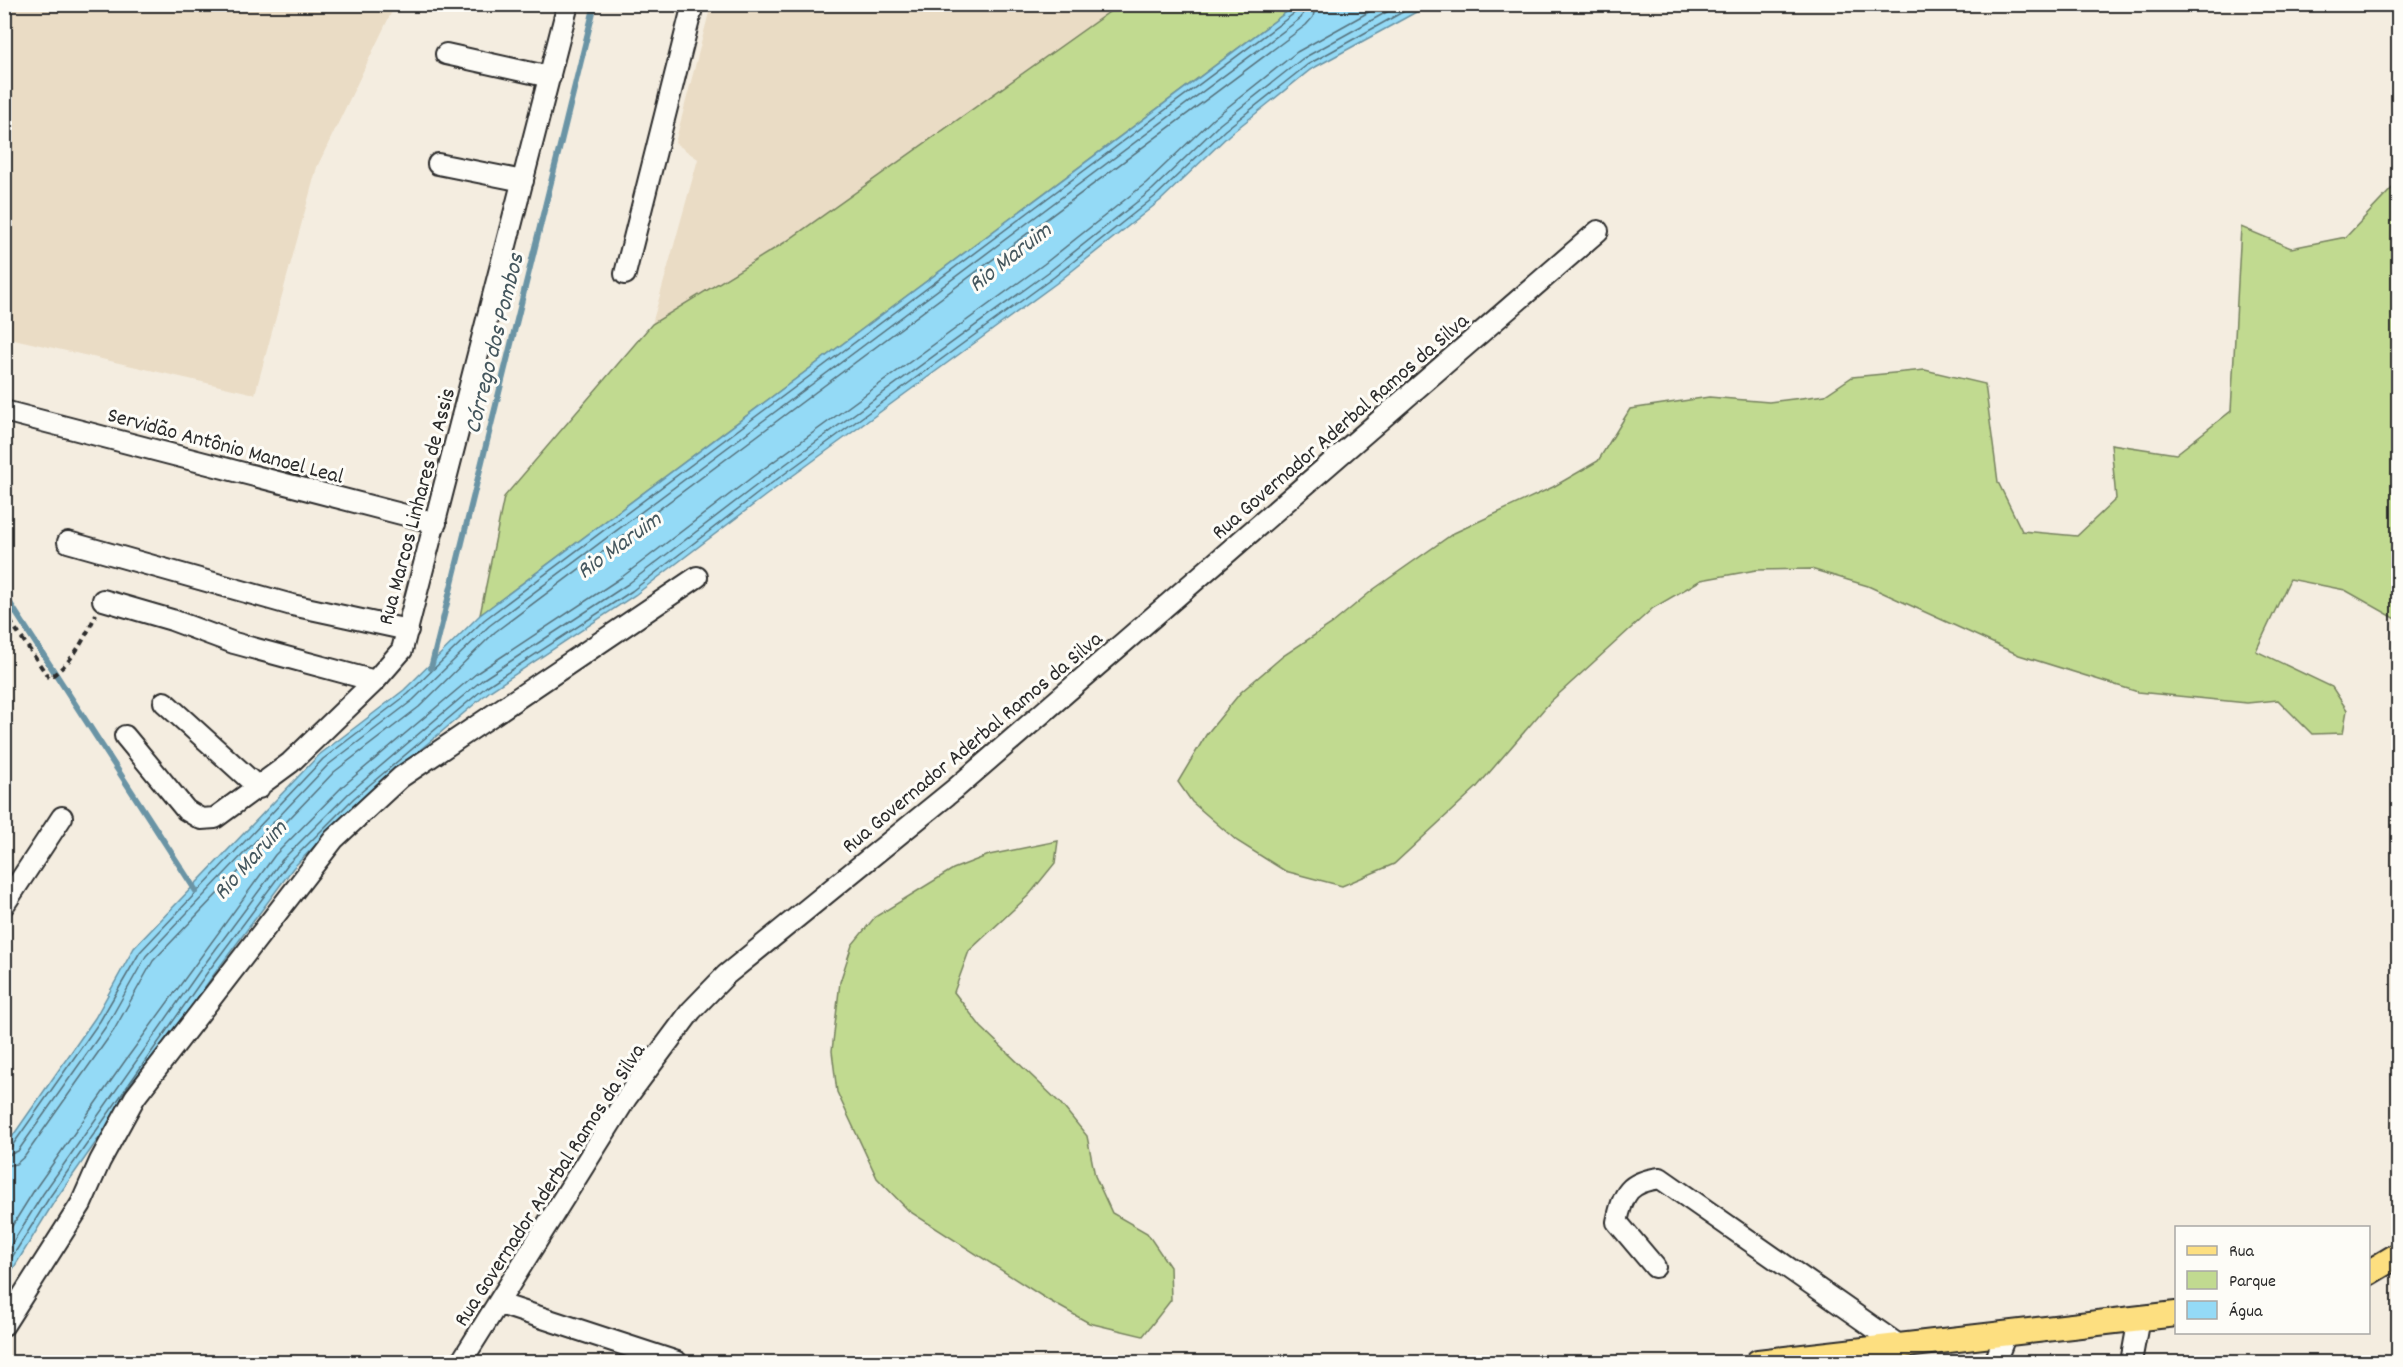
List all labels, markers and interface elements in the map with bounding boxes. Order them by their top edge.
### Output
water label: Rio Maruim [962,215,1060,302]
water label: Córrego dos Pombos [457,249,535,437]
street label: Rua Governador Aderbal Ramos da Silva [1206,307,1477,548]
street label: Rua Marcos Linhares de Assis [372,385,465,629]
street label: Servidão Antônio Manoel Leal [104,401,347,494]
water label: Rio Maruim [570,504,670,589]
street label: Rua Governador Aderbal Ramos da Silva [836,625,1111,862]
water label: Rio Maruim [206,813,297,909]
street label: Rua Governador Aderbal Ramos da Silva [448,1038,655,1334]
legend [2175,1226,2370,1334]
text: Rua [2229,1240,2255,1265]
text: Parque [2229,1270,2276,1295]
text: Água [2229,1300,2263,1325]

